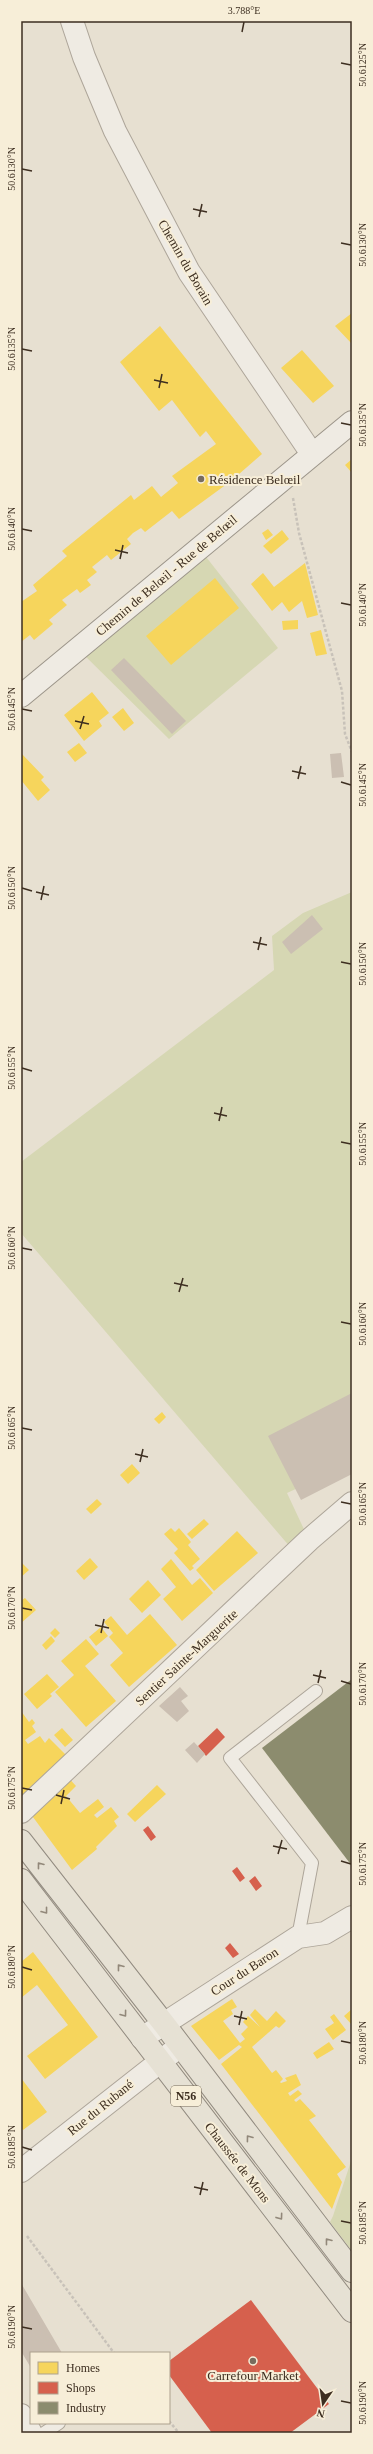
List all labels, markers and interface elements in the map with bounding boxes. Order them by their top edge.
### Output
text: 3.788°E [228,5,260,16]
text: 50.6125°N [357,43,368,87]
text: 50.6130°N [6,147,17,191]
street label: Chemin du Borain [155,217,216,308]
text: 50.6130°N [357,223,368,267]
text: 50.6135°N [6,327,17,371]
text: 50.6135°N [357,403,368,447]
place label: Résidence Belœil [209,472,301,487]
marker: Résidence Belœil [196,474,206,484]
text: 50.6140°N [6,507,17,551]
street label: Chemin de Belœil - Rue de Belœil [93,512,240,639]
text: 50.6140°N [357,583,368,627]
text: 50.6145°N [6,687,17,731]
text: 50.6145°N [357,763,368,807]
text: 50.6150°N [6,866,17,910]
text: 50.6150°N [357,942,368,986]
text: 50.6155°N [6,1046,17,1090]
text: 50.6155°N [357,1122,368,1166]
text: 50.6160°N [6,1226,17,1270]
text: 50.6160°N [357,1302,368,1346]
text: 50.6165°N [6,1406,17,1450]
text: 50.6165°N [357,1482,368,1526]
text: 50.6170°N [6,1586,17,1630]
street label: Sentier Sainte-Marguerite [132,1606,241,1709]
text: 50.6170°N [357,1662,368,1706]
text: 50.6175°N [6,1766,17,1810]
text: 50.6175°N [357,1842,368,1886]
one-way arrow [37,1862,44,1869]
one-way arrow [40,1906,47,1913]
street label: Cour du Baron [208,1944,281,1999]
text: 50.6180°N [6,1945,17,1989]
one-way arrow [118,1964,125,1971]
one-way arrow [119,2010,126,2017]
text: 50.6180°N [357,2021,368,2065]
street label: Rue du Rubané [64,2076,136,2138]
road number: N56 [171,2086,201,2106]
street label: Chaussée de Mons [202,2119,274,2205]
text: 50.6185°N [6,2125,17,2169]
one-way arrow [247,2135,254,2142]
text: 50.6185°N [357,2201,368,2245]
one-way arrow [275,2212,282,2219]
one-way arrow [326,2238,333,2245]
text: 50.6190°N [6,2305,17,2349]
legend [30,2352,170,2424]
marker: Carrefour Market [248,2356,258,2366]
text: Homes [66,2361,100,2375]
place label: Carrefour Market [207,2368,299,2383]
text: Shops [66,2381,96,2395]
text: 50.6190°N [357,2381,368,2425]
north arrow [303,2384,343,2424]
text: Industry [66,2401,106,2415]
text: N [315,2407,326,2420]

